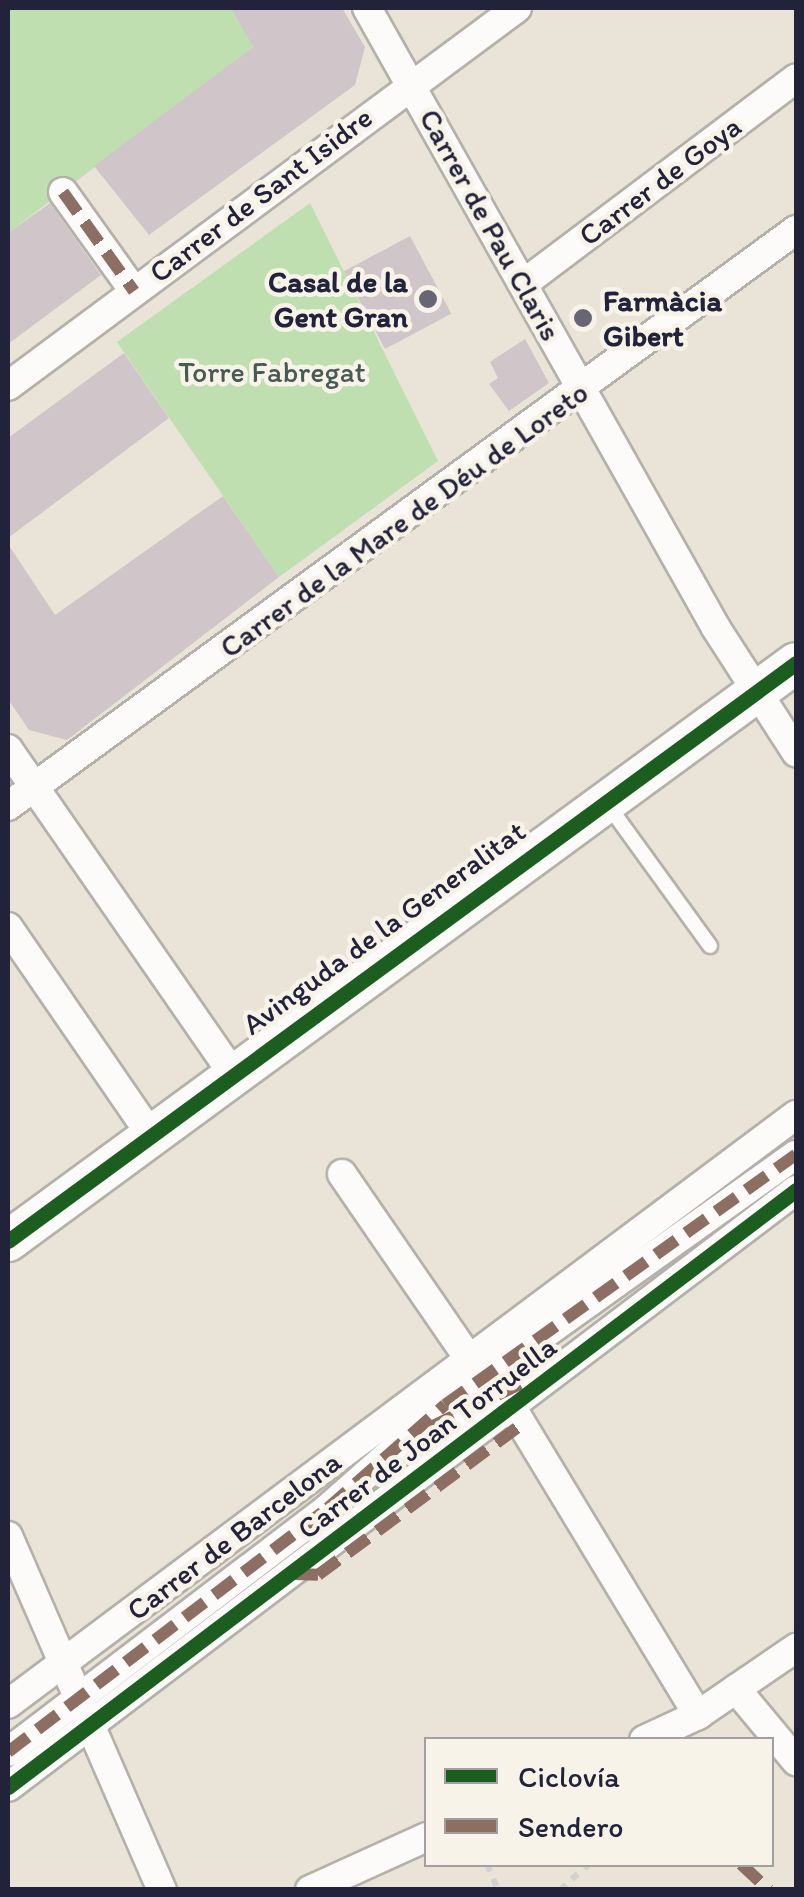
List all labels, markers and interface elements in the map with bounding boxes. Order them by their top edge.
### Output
street label: Carrer de Sant Isidre [142,99,380,291]
street label: Carrer de Pau Claris [411,103,569,347]
street label: Carrer de Goya [572,108,748,254]
place label: Casal de la Gent Gran [268,264,408,334]
place label: Farmàcia Gibert [603,283,722,354]
marker: Casal de la Gent Gran [417,288,439,310]
marker: Farmàcia Gibert [572,307,594,329]
park label: Torre Fabregat [179,354,365,390]
street label: Carrer de la Mare de Déu de Loreto [213,374,595,666]
street label: Avinguda de la Generalitat [235,813,533,1043]
street label: Carrer de Joan Torruella [291,1330,563,1546]
street label: Carrer de Barcelona [119,1443,349,1629]
legend [424,1737,774,1867]
text: Ciclovía [518,1758,620,1795]
text: Sendero [518,1808,624,1845]

